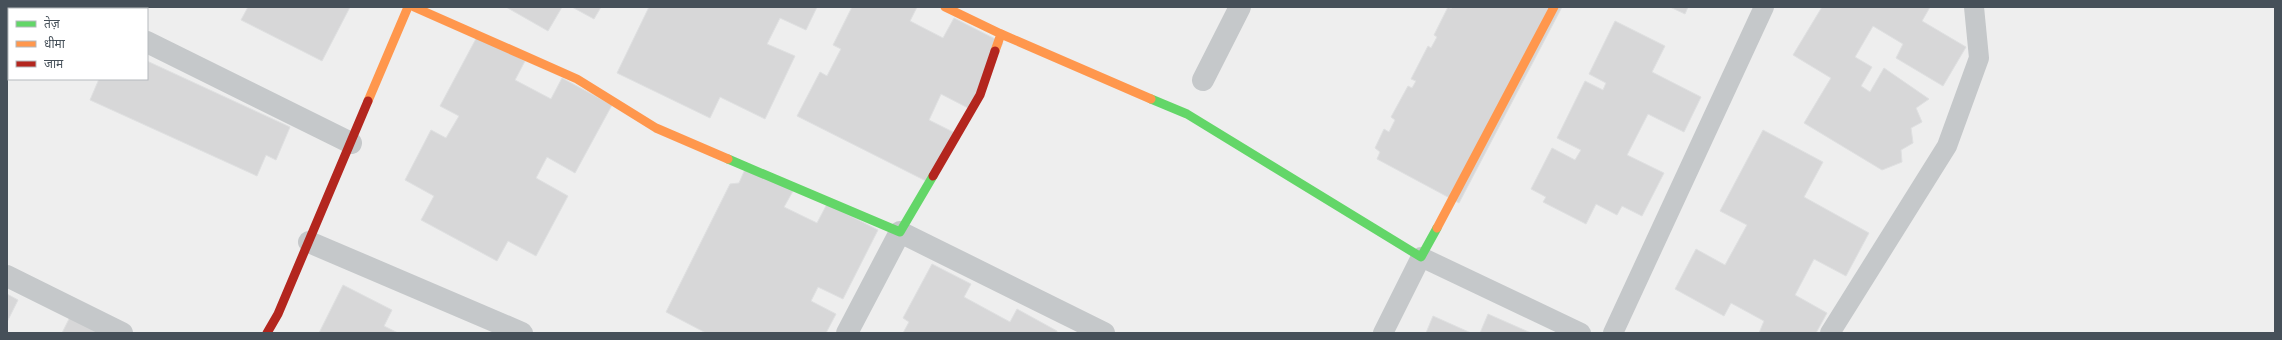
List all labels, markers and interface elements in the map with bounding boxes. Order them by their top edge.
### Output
legend [8,8,148,80]
text: तेज़ [44,16,61,31]
text: धीमा [44,36,66,51]
text: जाम [44,57,64,71]

